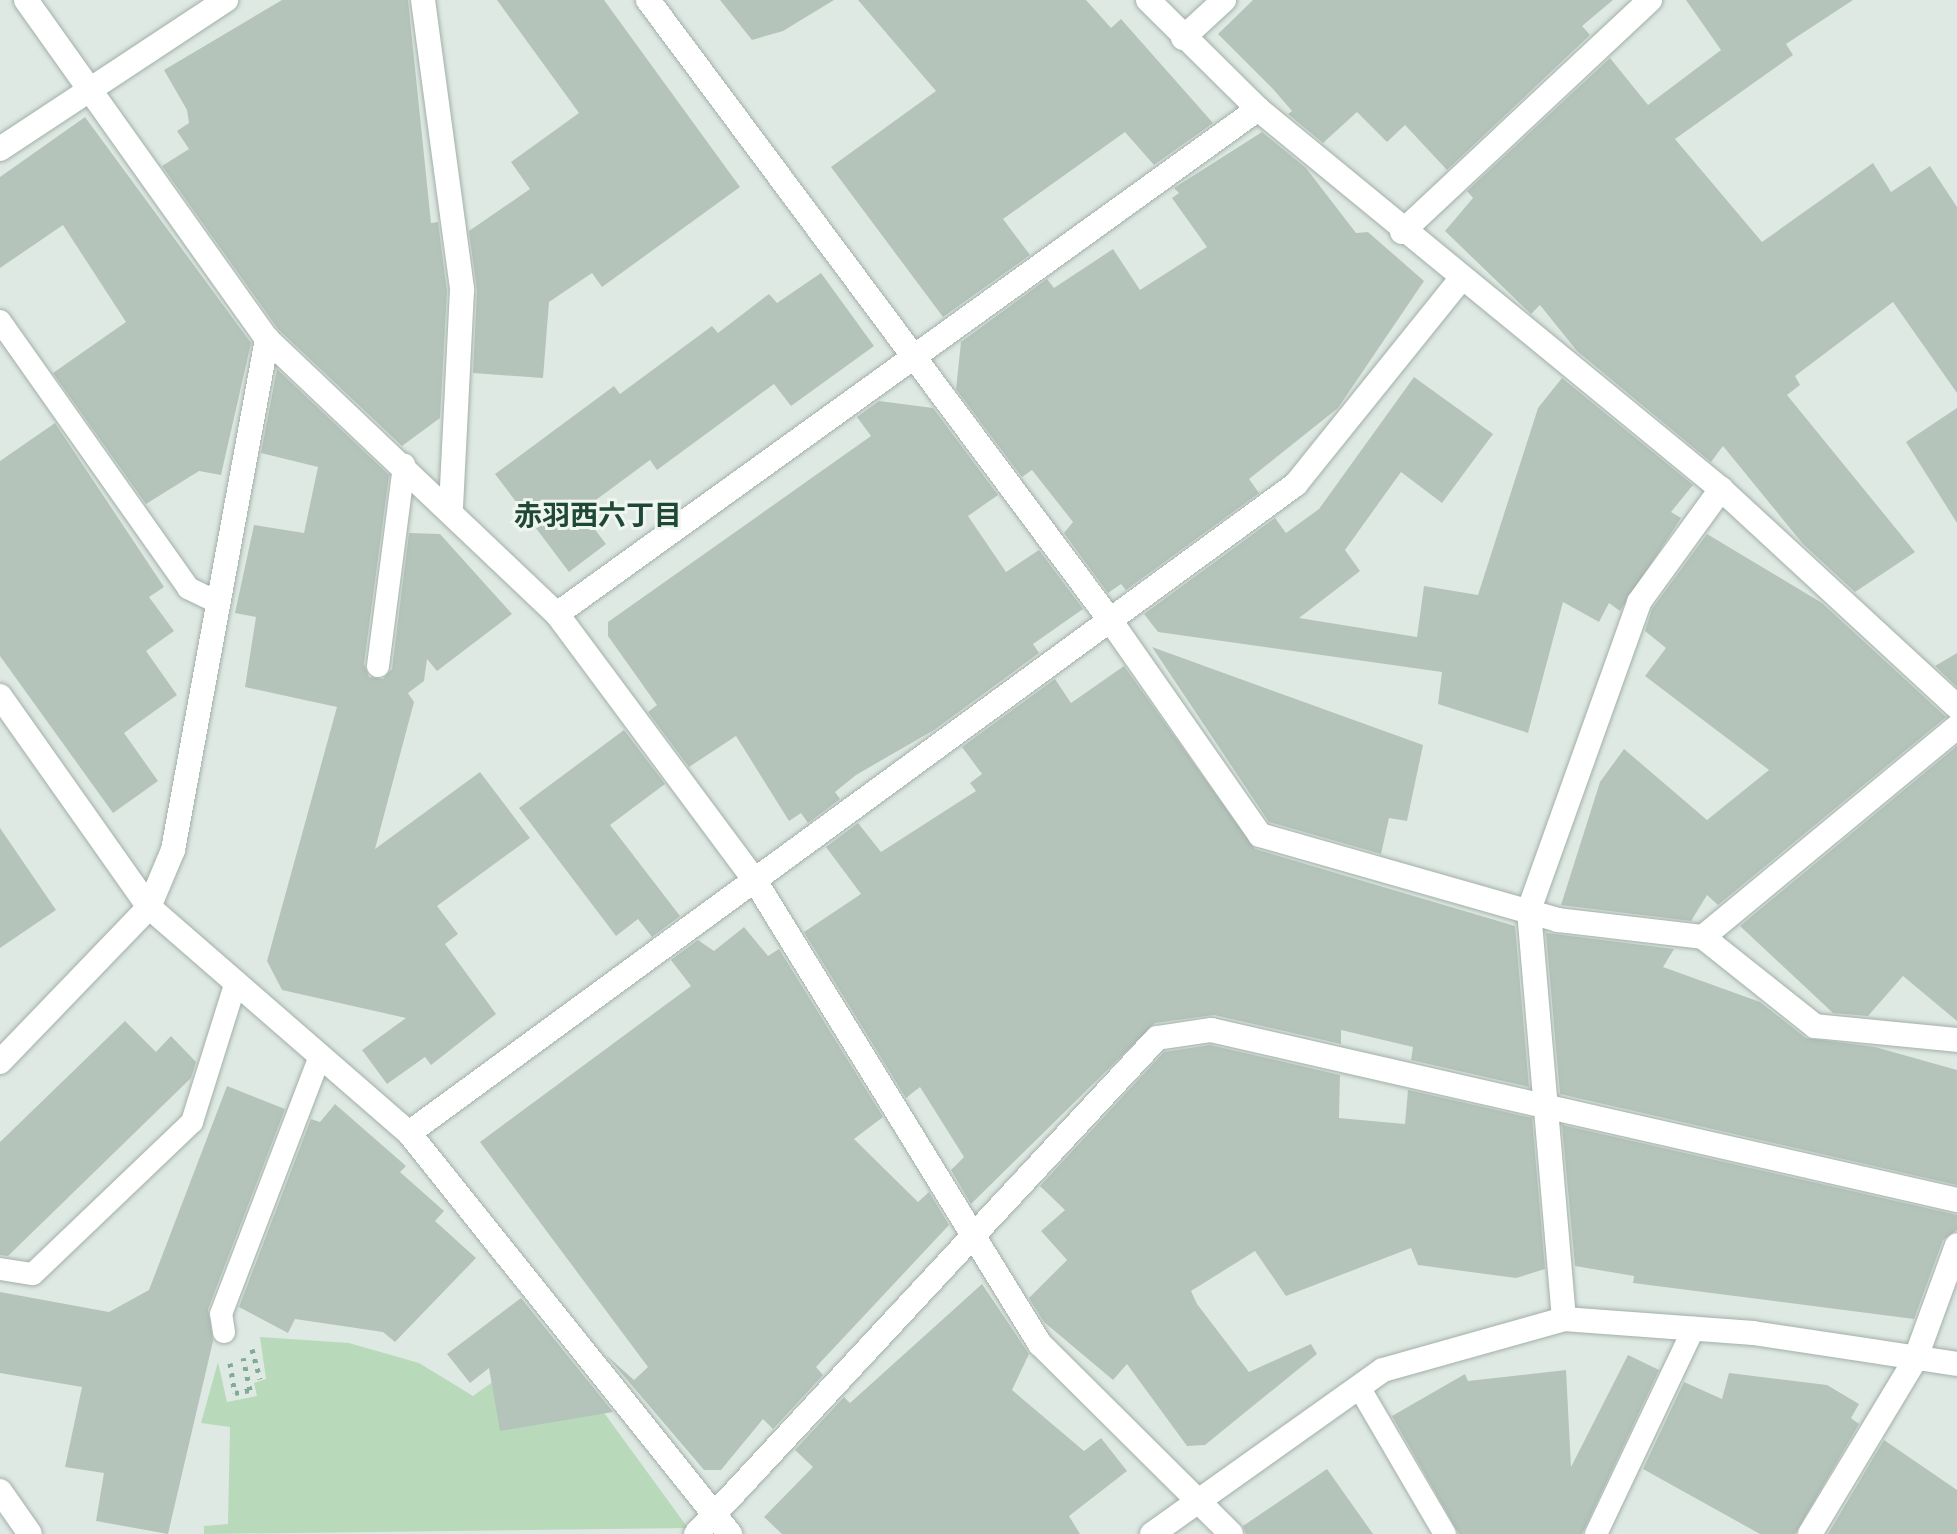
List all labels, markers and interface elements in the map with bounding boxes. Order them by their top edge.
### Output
district label: 赤羽西六丁目 [514,498,682,532]

